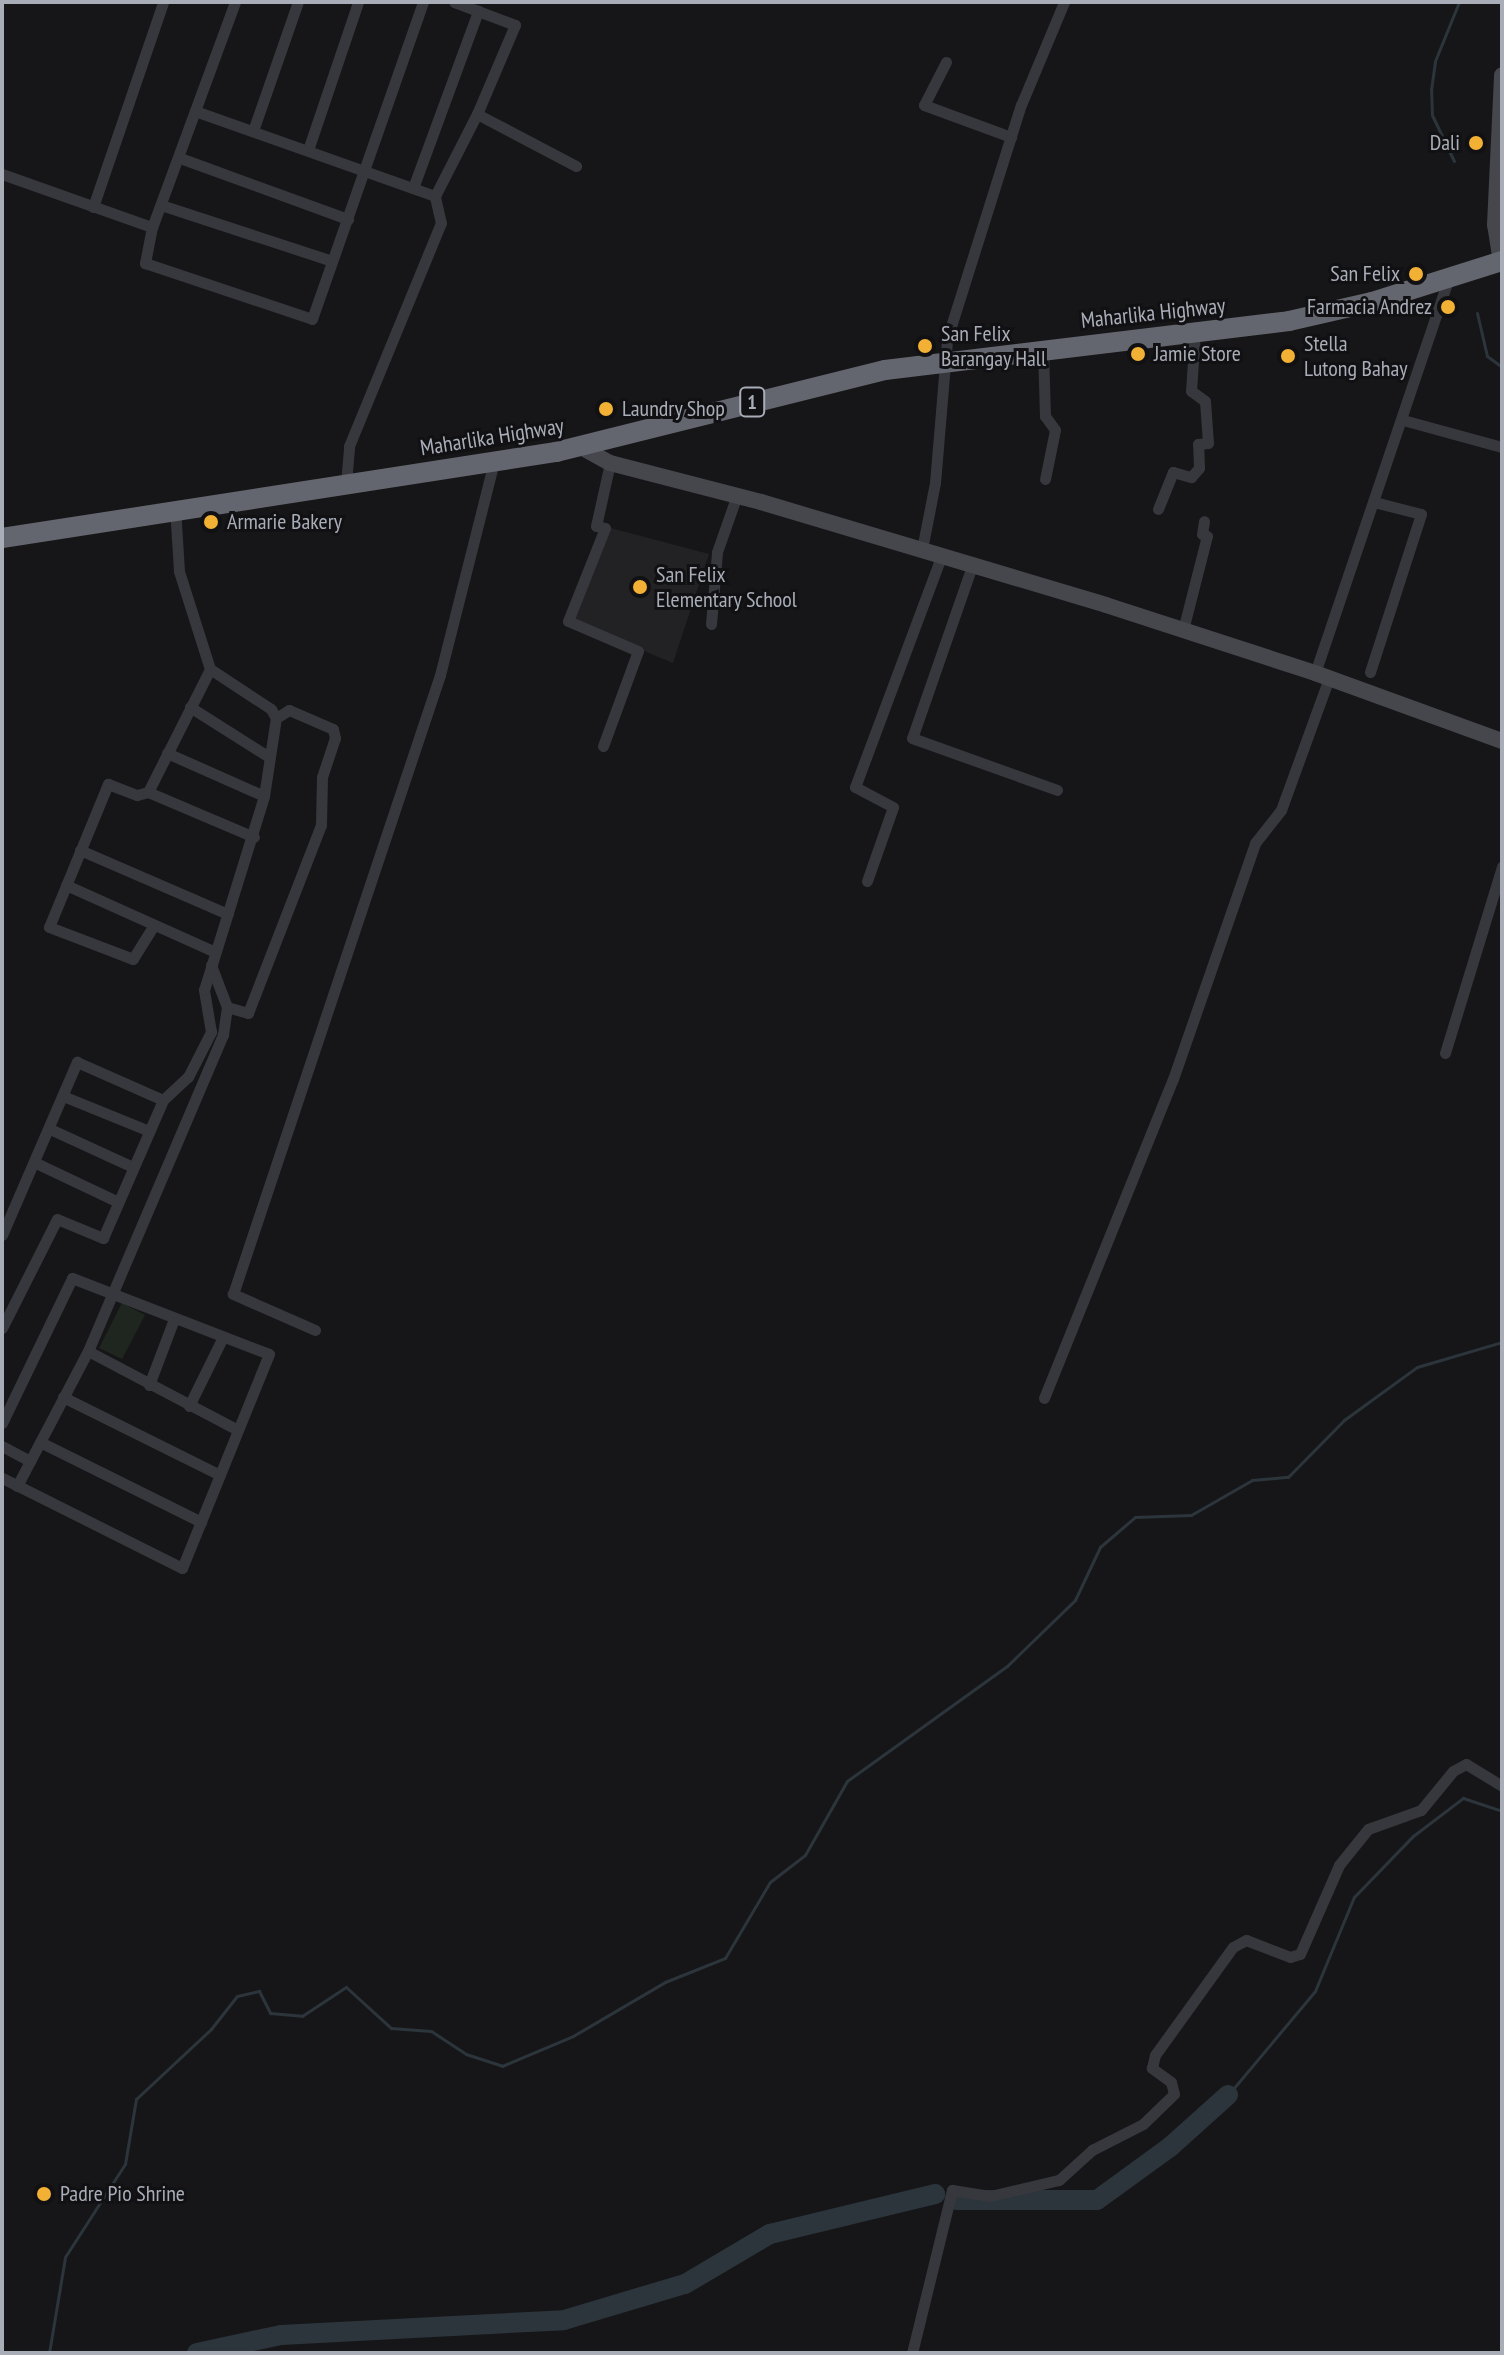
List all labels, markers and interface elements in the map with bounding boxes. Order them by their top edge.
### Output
place label: Dali [1430,130,1460,156]
marker: Dali [1467,134,1485,152]
place label: San Felix [1330,261,1400,287]
marker: San Felix [1407,265,1425,283]
street label: Maharlika Highway [1080,292,1226,334]
place label: Farmacia Andrez [1306,294,1432,320]
marker: Farmacia Andrez [1439,298,1457,316]
place label: San Felix Barangay Hall [941,320,1047,372]
place label: Stella Lutong Bahay [1304,330,1407,382]
marker: San Felix Barangay Hall [916,337,934,355]
place label: Jamie Store [1154,341,1241,367]
marker: Jamie Store [1129,345,1147,363]
marker: Stella Lutong Bahay [1279,347,1297,365]
road number: 1 [738,386,766,418]
place label: Laundry Shop [622,396,725,422]
marker: Laundry Shop [597,400,615,418]
street label: Maharlika Highway [418,413,566,461]
place label: Armarie Bakery [227,509,342,535]
marker: Armarie Bakery [202,513,220,531]
place label: San Felix Elementary School [656,561,798,612]
marker: San Felix Elementary School [631,578,649,596]
place label: Padre Pio Shrine [60,2181,185,2207]
marker: Padre Pio Shrine [35,2185,53,2203]

